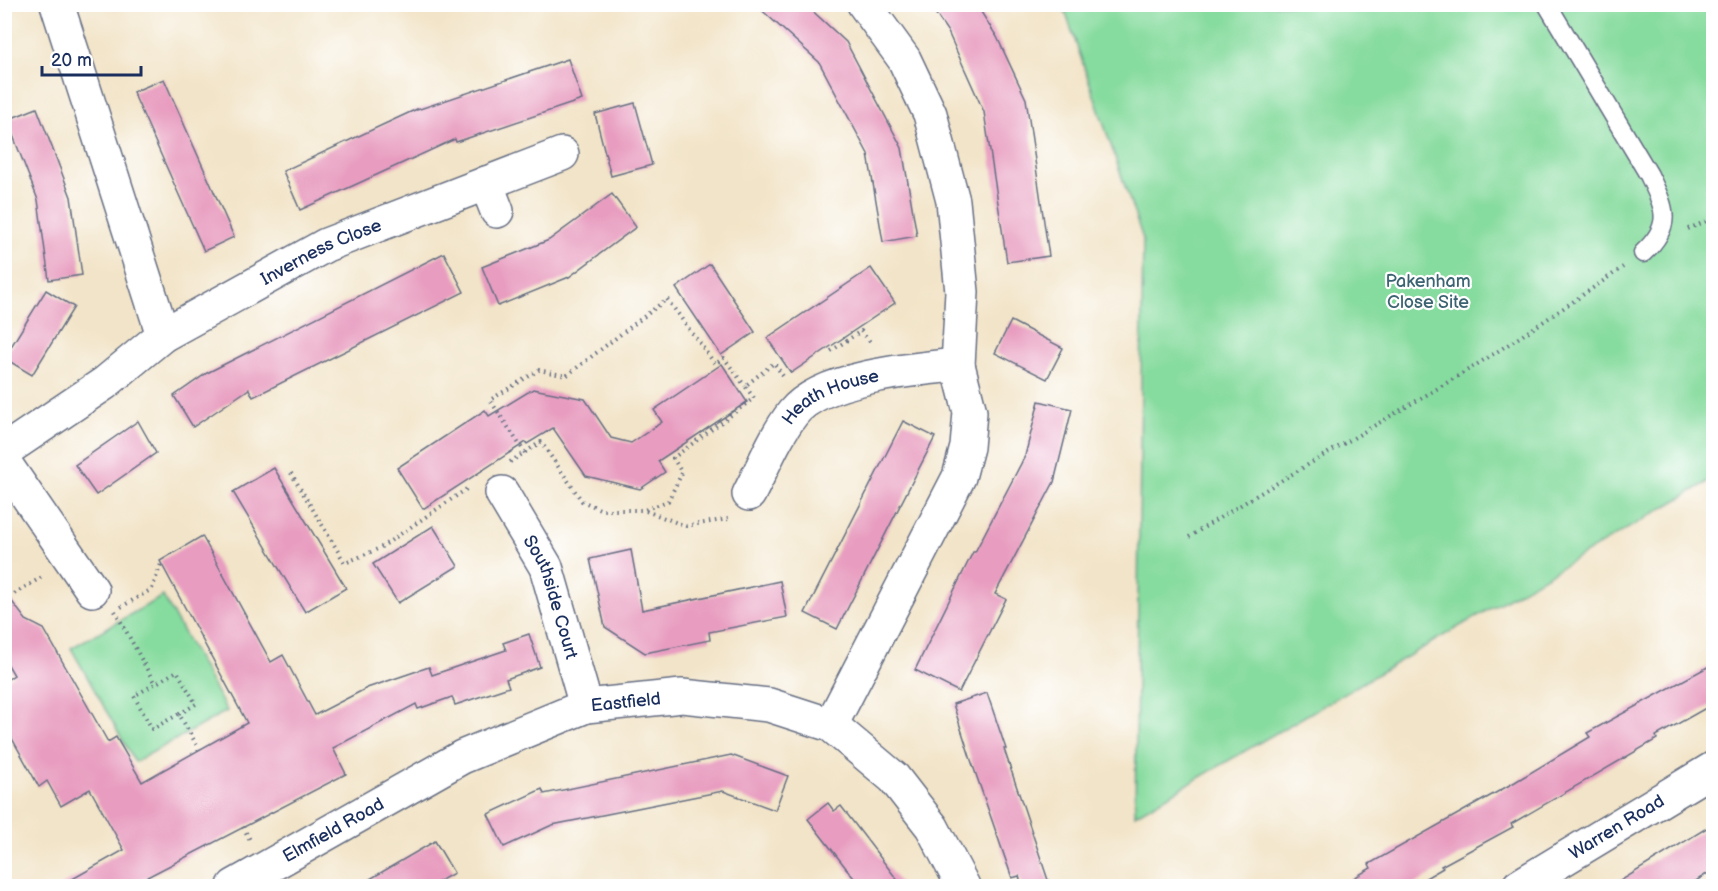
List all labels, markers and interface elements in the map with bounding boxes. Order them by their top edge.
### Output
scale bar [42,39,141,77]
text: 20 m [51,50,92,71]
street label: Inverness Close [257,215,385,290]
park label: Pakenham Close Site [1385,271,1471,313]
street label: Heath House [778,365,881,429]
street label: Southside Court [518,531,582,662]
street label: Eastfield [590,688,662,716]
street label: Warren Road [1565,791,1668,864]
street label: Elmfield Road [279,793,388,867]

